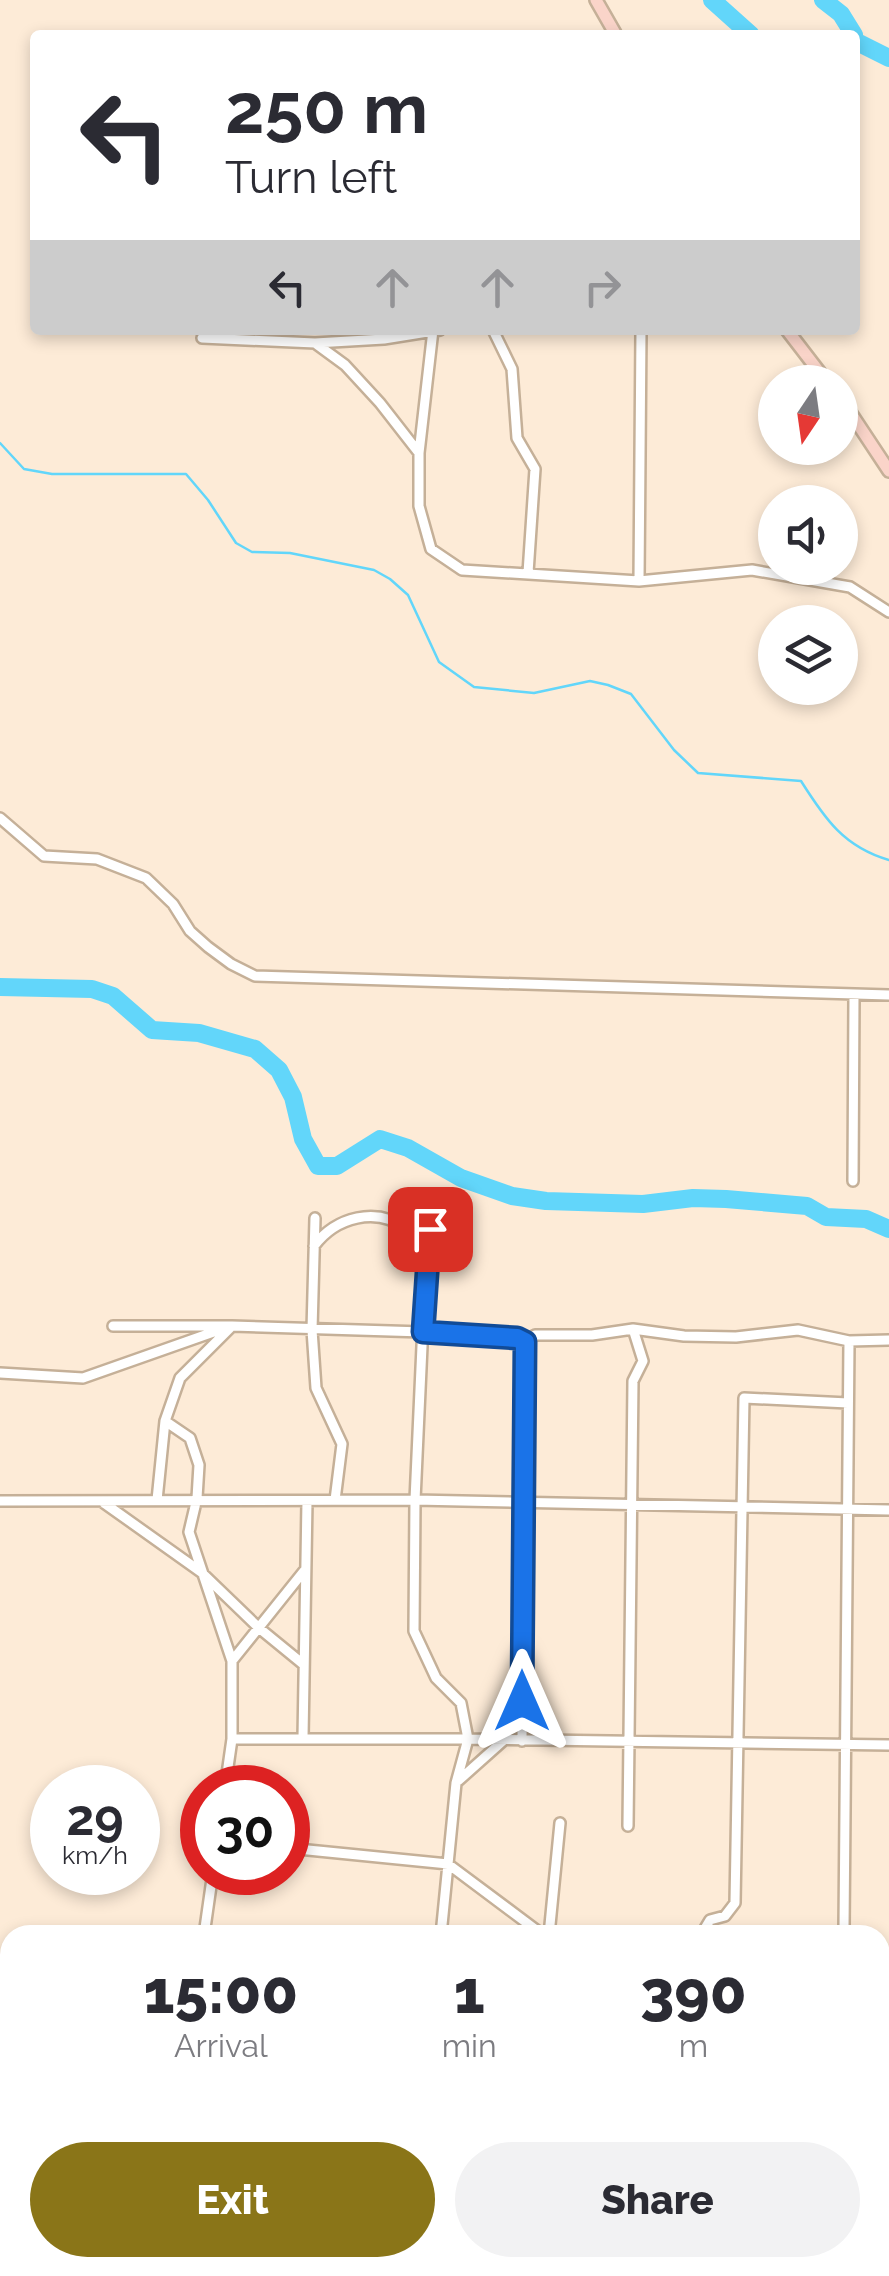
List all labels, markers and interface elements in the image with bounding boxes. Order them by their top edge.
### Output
text: 250 m [225,67,428,149]
icon: left [60,70,190,200]
text: Turn left [225,151,397,204]
icon: left [260,260,315,315]
icon: ahead [365,260,420,315]
icon: ahead [470,260,525,315]
icon: right [575,260,630,315]
north arrow [758,365,858,465]
map controls [758,365,858,705]
button: sound [758,485,858,585]
button: layers [758,605,858,705]
pin [388,1187,473,1272]
icon: arrive [403,1202,458,1257]
position arrow [470,1649,574,1753]
speed limit sign: 30 [180,1765,310,1895]
text: 29 [66,1788,124,1847]
text: km/h [62,1840,128,1870]
text: 15:00 [143,1957,298,2027]
text: 1 [454,1957,485,2027]
text: 390 [640,1957,747,2027]
text: Arrival [174,2027,268,2064]
text: min [442,2027,497,2064]
text: m [679,2027,708,2064]
button: Exit [30,2142,435,2257]
button: Share [455,2142,860,2257]

